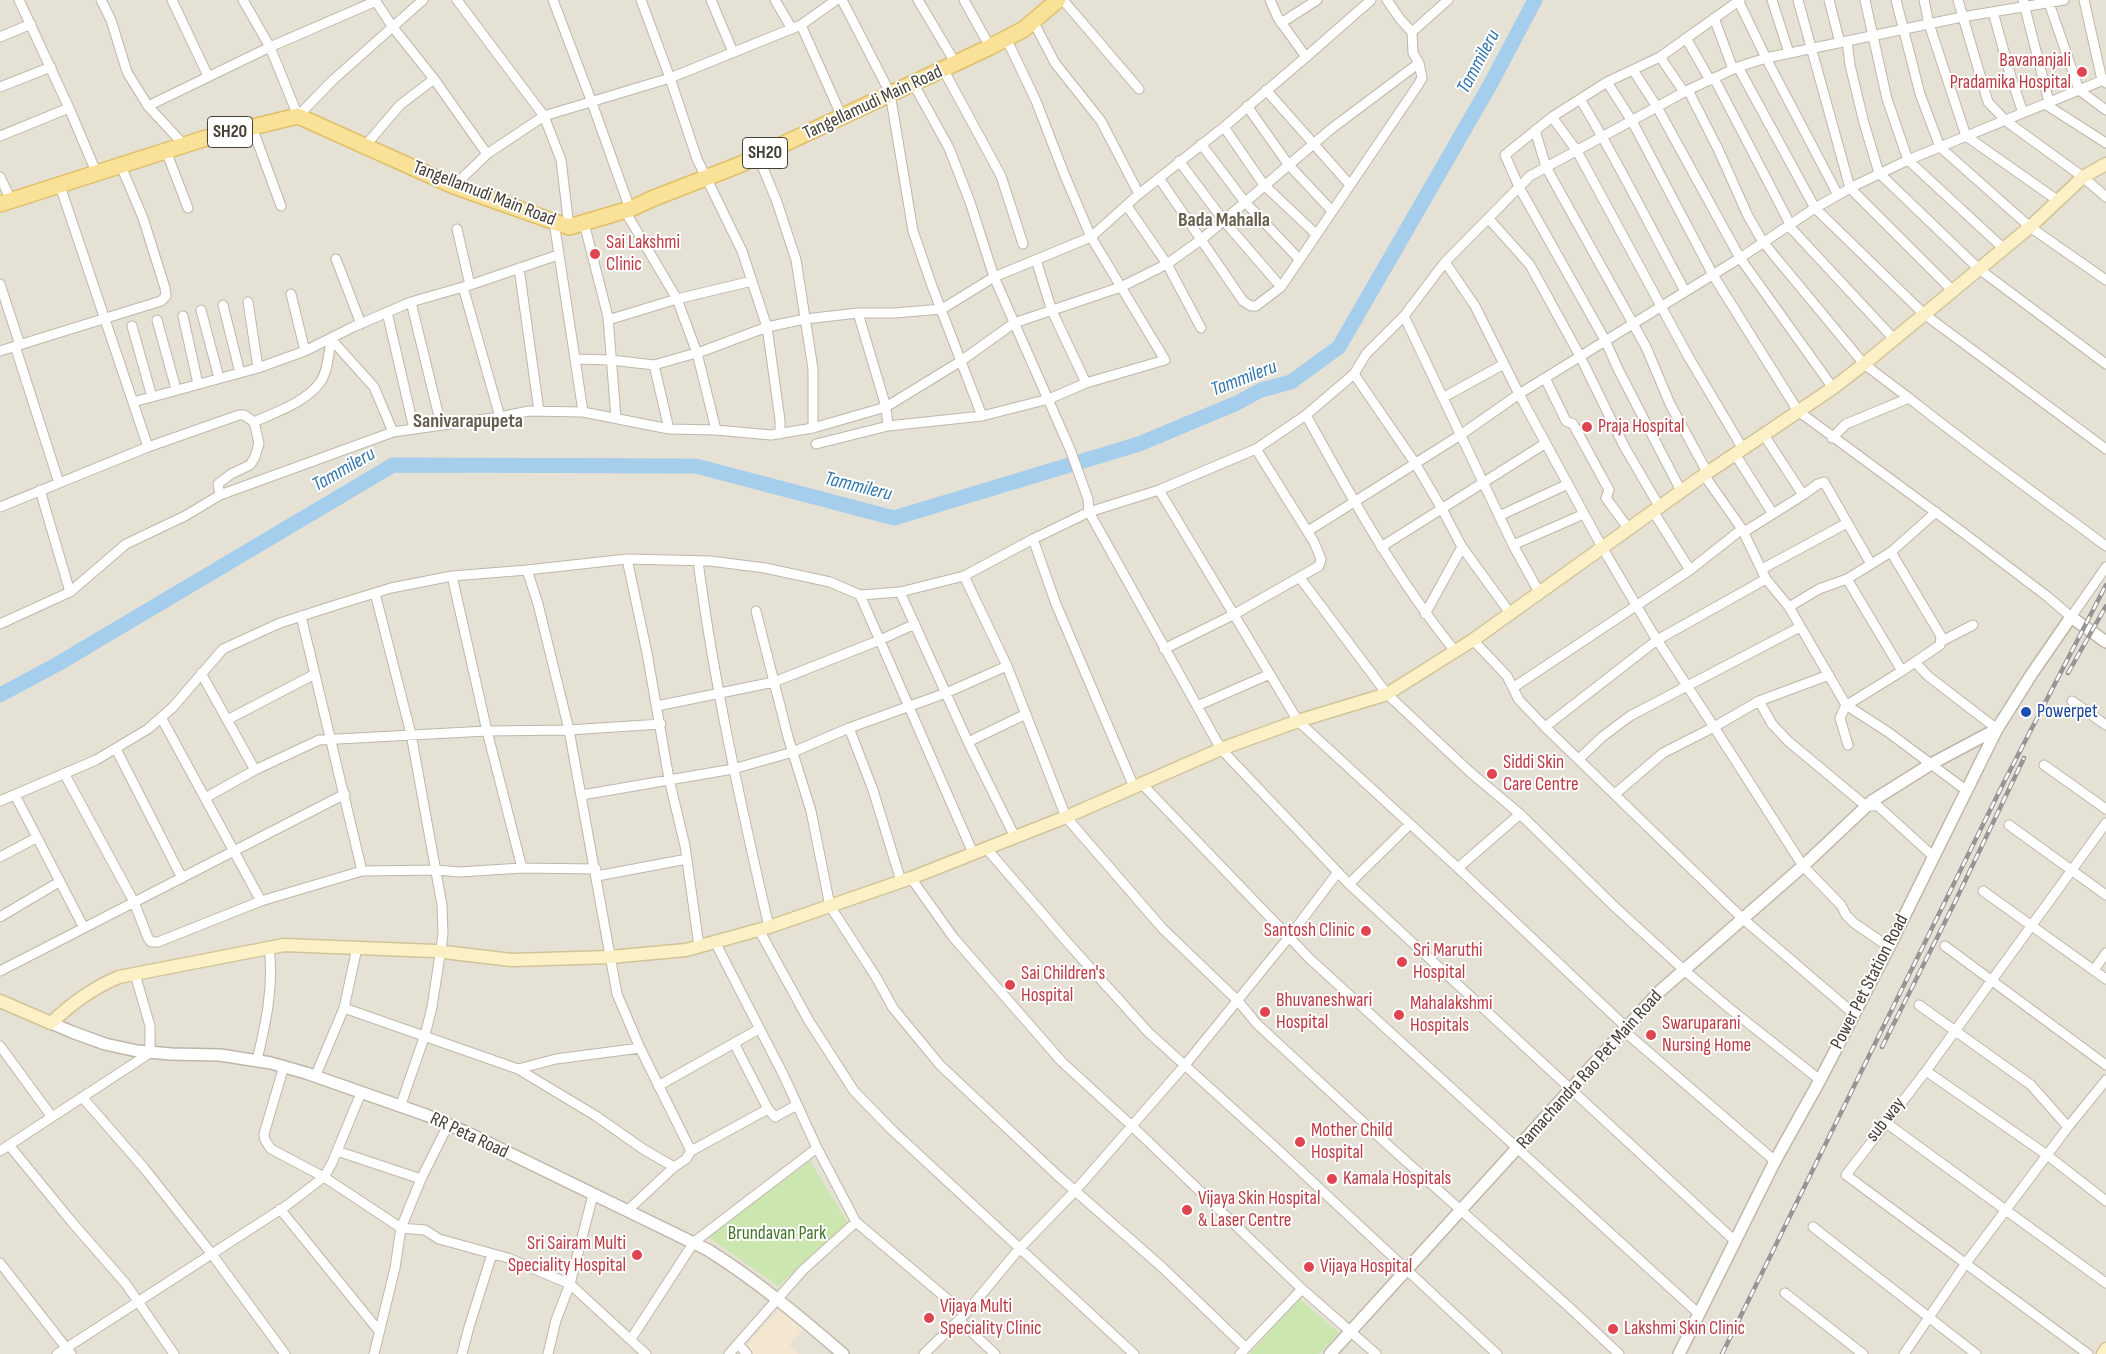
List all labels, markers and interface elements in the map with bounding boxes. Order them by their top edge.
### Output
water label: Tammileru [1452,26,1506,98]
place label: Bavananjali Pradamika Hospital [1950,50,2071,94]
street label: Tangellamudi Main Road [800,61,946,145]
marker: Bavananjali Pradamika Hospital [2075,65,2089,79]
road number: SH20 [208,116,252,148]
road number: SH20 [742,138,788,168]
street label: Tangellamudi Main Road [409,156,559,232]
district label: Bada Mahalla [1178,209,1270,233]
place label: Sai Lakshmi Clinic [606,232,680,276]
marker: Sai Lakshmi Clinic [588,247,602,261]
water label: Tammileru [1208,355,1280,403]
district label: Sanivarapupeta [413,410,523,434]
place label: Praja Hospital [1598,416,1685,438]
marker: Praja Hospital [1580,420,1594,434]
water label: Tammileru [308,442,380,498]
water label: Tammileru [822,467,894,507]
place label: Powerpet [2037,701,2098,723]
marker: Powerpet [2019,705,2033,719]
place label: Siddi Skin Care Centre [1503,752,1579,796]
marker: Siddi Skin Care Centre [1485,767,1499,781]
street label: Power Pet Station Road [1826,911,1914,1053]
place label: Santosh Clinic [1264,920,1355,942]
marker: Santosh Clinic [1359,924,1373,938]
place label: Sri Maruthi Hospital [1413,940,1483,984]
marker: Sri Maruthi Hospital [1395,955,1409,969]
place label: Sai Children's Hospital [1021,963,1105,1007]
marker: Sai Children's Hospital [1003,978,1017,992]
street label: Ramachandra Rao Pet Main Road [1513,986,1667,1154]
place label: Bhuvaneshwari Hospital [1276,990,1372,1034]
place label: Mahalakshmi Hospitals [1410,993,1493,1037]
marker: Bhuvaneshwari Hospital [1258,1005,1272,1019]
marker: Mahalakshmi Hospitals [1392,1008,1406,1022]
place label: Swaruparani Nursing Home [1662,1013,1751,1057]
marker: Swaruparani Nursing Home [1644,1028,1658,1042]
street label: sub way [1861,1093,1911,1147]
street label: RR Peta Road [426,1108,512,1164]
place label: Mother Child Hospital [1311,1120,1393,1164]
marker: Mother Child Hospital [1293,1135,1307,1149]
place label: Kamala Hospitals [1343,1168,1451,1190]
marker: Kamala Hospitals [1325,1172,1339,1186]
place label: Vijaya Skin Hospital & Laser Centre [1198,1188,1320,1232]
marker: Vijaya Skin Hospital & Laser Centre [1180,1203,1194,1217]
park label: Brundavan Park [728,1223,826,1245]
place label: Sri Sairam Multi Speciality Hospital [508,1233,626,1277]
marker: Sri Sairam Multi Speciality Hospital [630,1248,644,1262]
place label: Vijaya Hospital [1320,1256,1412,1278]
marker: Vijaya Hospital [1302,1260,1316,1274]
place label: Vijaya Multi Speciality Clinic [940,1296,1042,1340]
marker: Vijaya Multi Speciality Clinic [922,1311,936,1325]
place label: Lakshmi Skin Clinic [1624,1318,1745,1340]
marker: Lakshmi Skin Clinic [1606,1322,1620,1336]

